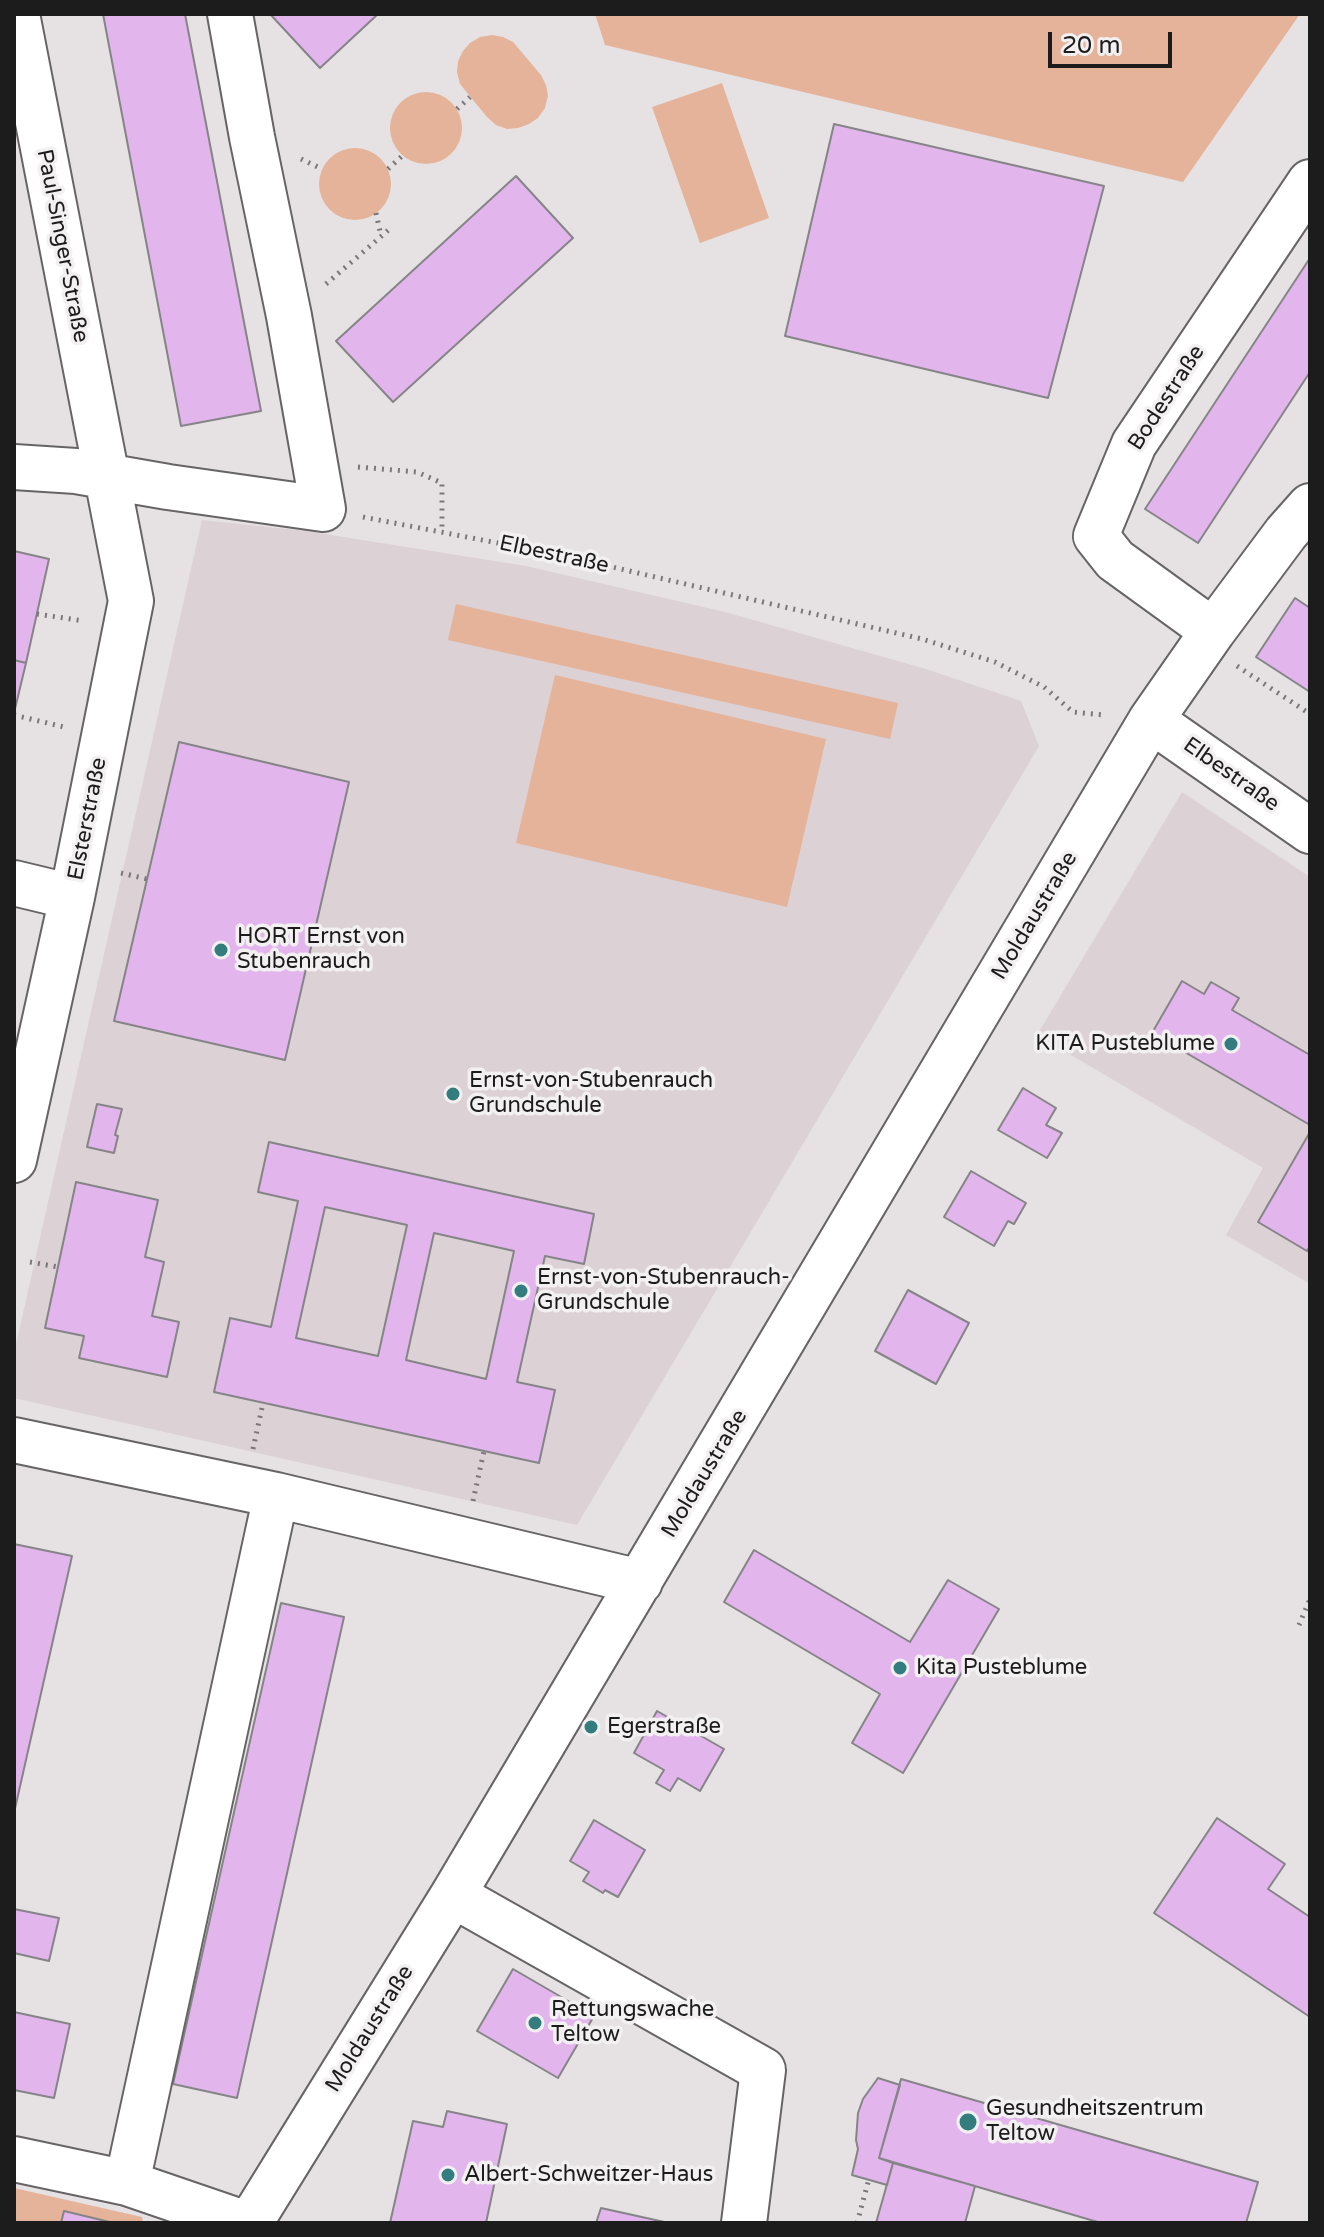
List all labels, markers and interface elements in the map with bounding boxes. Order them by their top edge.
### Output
scale bar [1052,16,1176,66]
text: 20 m [1062,31,1120,60]
street label: Paul-Singer-Straße [30,147,94,345]
street label: Bodestraße [1123,340,1211,456]
street label: Elbestraße [497,531,611,579]
street label: Elbestraße [1178,732,1284,818]
street label: Elsterstraße [63,755,113,883]
street label: Moldaustraße [986,847,1084,985]
place label: HORT Ernst von Stubenrauch [237,924,405,976]
marker: HORT Ernst von Stubenrauch [212,941,230,959]
place label: KITA Pusteblume [1035,1031,1215,1057]
marker: KITA Pusteblume [1222,1035,1240,1053]
place label: Ernst-von-Stubenrauch Grundschule [469,1068,713,1120]
marker: Ernst-von-Stubenrauch Grundschule [444,1085,462,1103]
place label: Ernst-von-Stubenrauch- Grundschule [537,1265,790,1316]
marker: Ernst-von-Stubenrauch- Grundschule [512,1282,530,1300]
street label: Moldaustraße [656,1405,754,1543]
place label: Kita Pusteblume [916,1655,1087,1681]
marker: Kita Pusteblume [891,1659,909,1677]
place label: Egerstraße [607,1714,721,1740]
marker: Egerstraße [582,1718,600,1736]
street label: Moldaustraße [320,1961,420,2097]
place label: Rettungswache Teltow [551,1997,714,2048]
marker: Rettungswache Teltow [526,2014,544,2032]
place label: Gesundheitszentrum Teltow [986,2096,1204,2148]
marker: Gesundheitszentrum Teltow [957,2111,979,2133]
place label: Albert-Schweitzer-Haus [464,2162,713,2188]
marker: Albert-Schweitzer-Haus [439,2166,457,2184]

